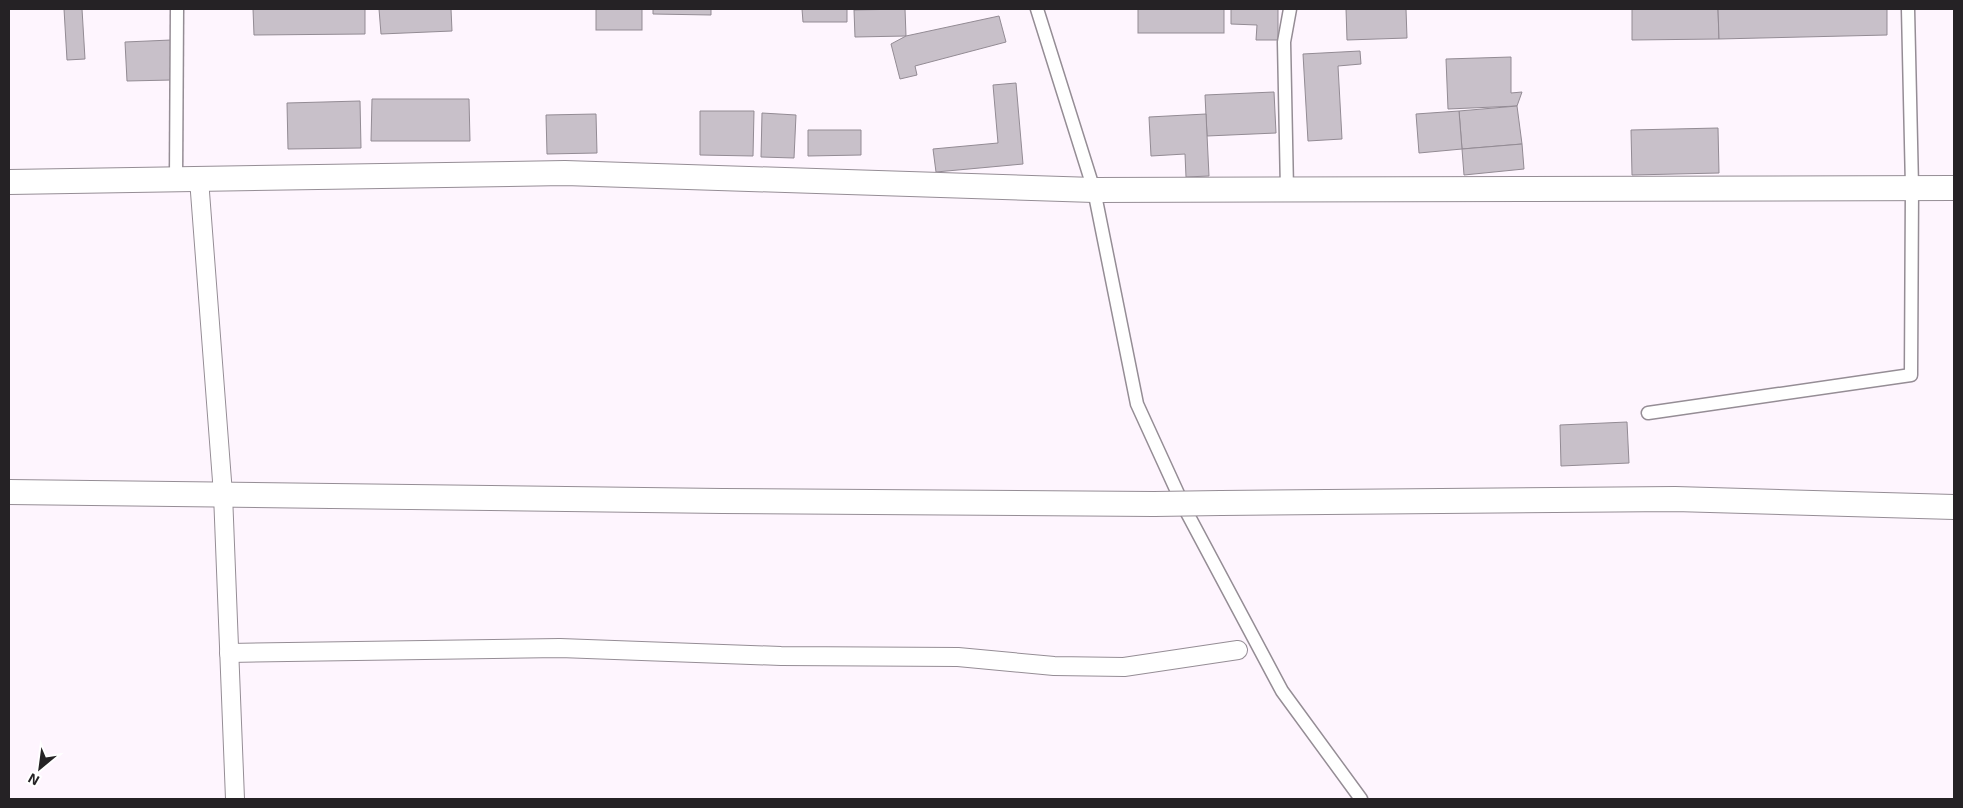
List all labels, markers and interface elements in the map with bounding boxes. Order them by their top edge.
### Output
north arrow [15,743,65,793]
text: N [25,770,42,790]

